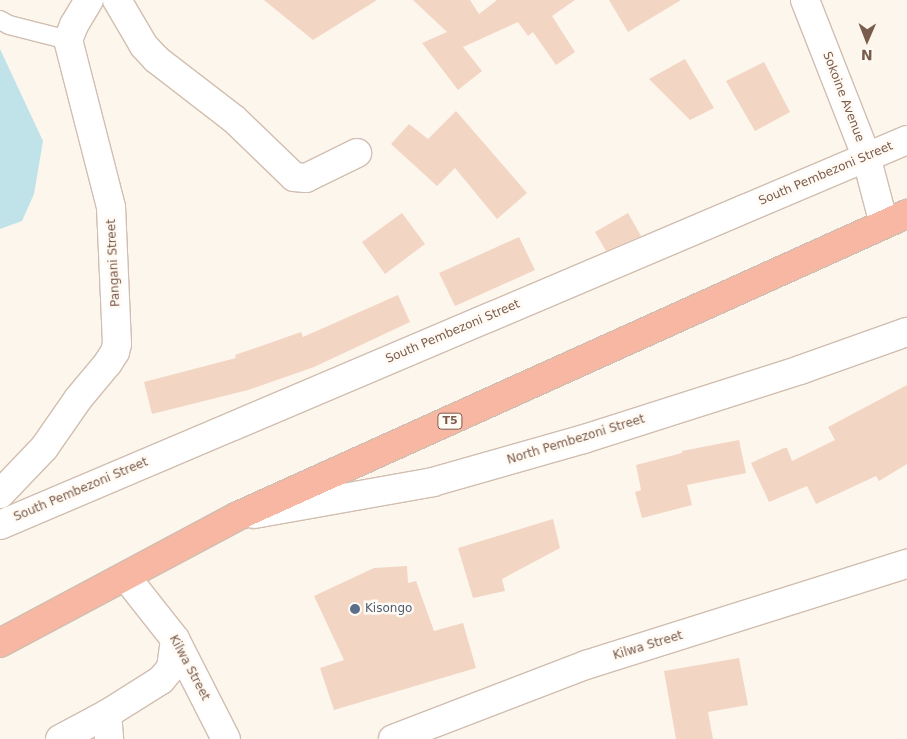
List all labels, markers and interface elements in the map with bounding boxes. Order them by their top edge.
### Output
north arrow [842,15,892,65]
text: N [861,47,873,63]
street label: Sokoine Avenue [819,50,867,144]
street label: South Pembezoni Street [757,139,895,209]
street label: Pangani Street [105,219,123,307]
street label: South Pembezoni Street [384,297,522,367]
road number: T5 [436,412,464,430]
street label: North Pembezoni Street [505,412,647,468]
street label: South Pembezoni Street [12,455,150,525]
place label: Kisongo [365,602,412,616]
marker: Kisongo [349,603,361,615]
street label: Kilwa Street [611,629,685,663]
street label: Kilwa Street [166,633,212,703]

